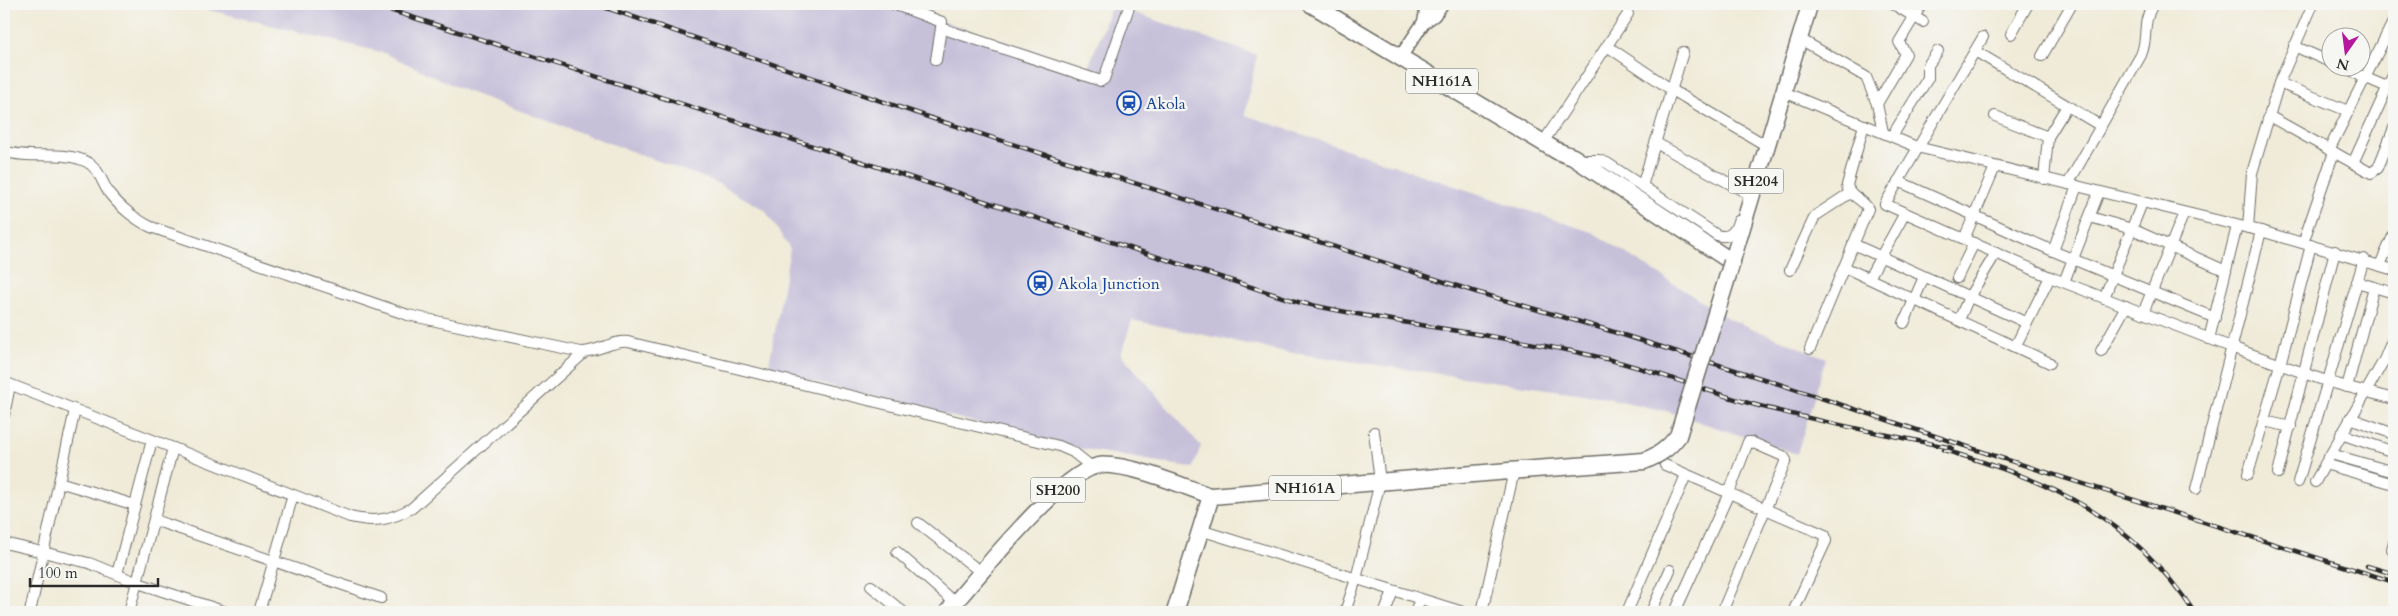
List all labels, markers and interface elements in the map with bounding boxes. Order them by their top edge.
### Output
north arrow [2320,28,2370,78]
text: N [2335,53,2351,75]
road number: NH161A [1406,68,1478,94]
station icon: Akola [1116,90,1142,116]
place label: Akola [1146,93,1186,115]
road number: SH204 [1728,168,1784,194]
station icon: Akola Junction [1027,270,1053,296]
place label: Akola Junction [1058,273,1160,295]
road number: NH161A [1269,476,1341,500]
road number: SH200 [1030,478,1086,502]
scale bar [30,556,158,588]
text: 100 m [38,563,78,583]

